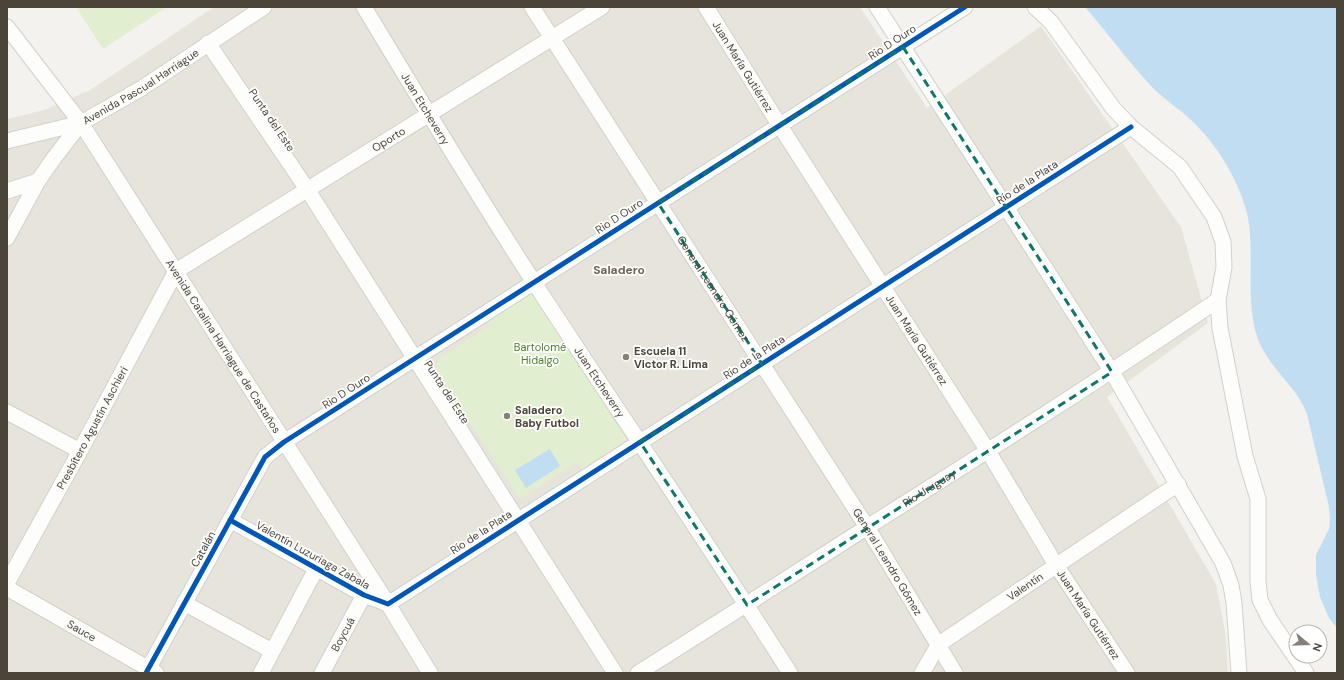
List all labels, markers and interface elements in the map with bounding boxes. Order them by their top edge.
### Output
street label: Juan María Gutiérrez [709,18,777,115]
street label: Rio D Ouro [865,21,919,63]
street label: Avenida Pascual Harriague [80,45,201,128]
street label: Juan Etcheverry [398,70,453,148]
street label: Punta del Este [246,86,298,154]
street label: Oporto [369,124,408,155]
street label: Río de la Plata [993,157,1061,207]
street label: Rio D Ouro [592,195,646,237]
street label: General Leandro Gómez [674,233,753,344]
street label: Avenida Catalina Harriague de Castaños [163,257,284,436]
district label: Saladero [593,262,645,278]
street label: Juan María Gutiérrez [883,292,951,388]
street label: Río de la Plata [720,332,788,382]
park label: Bartolomé Hidalgo [514,340,566,367]
street label: Juan Etcheverry [571,344,628,420]
place label: Escuela 11 Victor R. Lima [634,344,708,371]
marker: Escuela 11 Victor R. Lima [621,352,631,362]
street label: Punta del Este [421,358,473,426]
street label: Presbítero Agustín Aschieri [53,364,131,492]
street label: Rio D Ouro [319,370,373,412]
place label: Saladero Baby Futbol [515,403,579,430]
marker: Saladero Baby Futbol [502,411,512,421]
street label: Río Uruguay [900,466,958,510]
street label: General Leandro Gómez [850,505,926,618]
street label: Río de la Plata [447,507,515,557]
street label: Valentín Luzuriaga Zabala [254,518,372,592]
street label: Catalán [187,529,219,569]
street label: Juan María Gutiérrez [1054,567,1123,662]
street label: Valentín [1004,569,1046,604]
street label: Boycuá [328,615,358,654]
street label: Sauce [65,617,99,644]
north arrow [1288,624,1328,664]
text: N [1310,641,1325,653]

